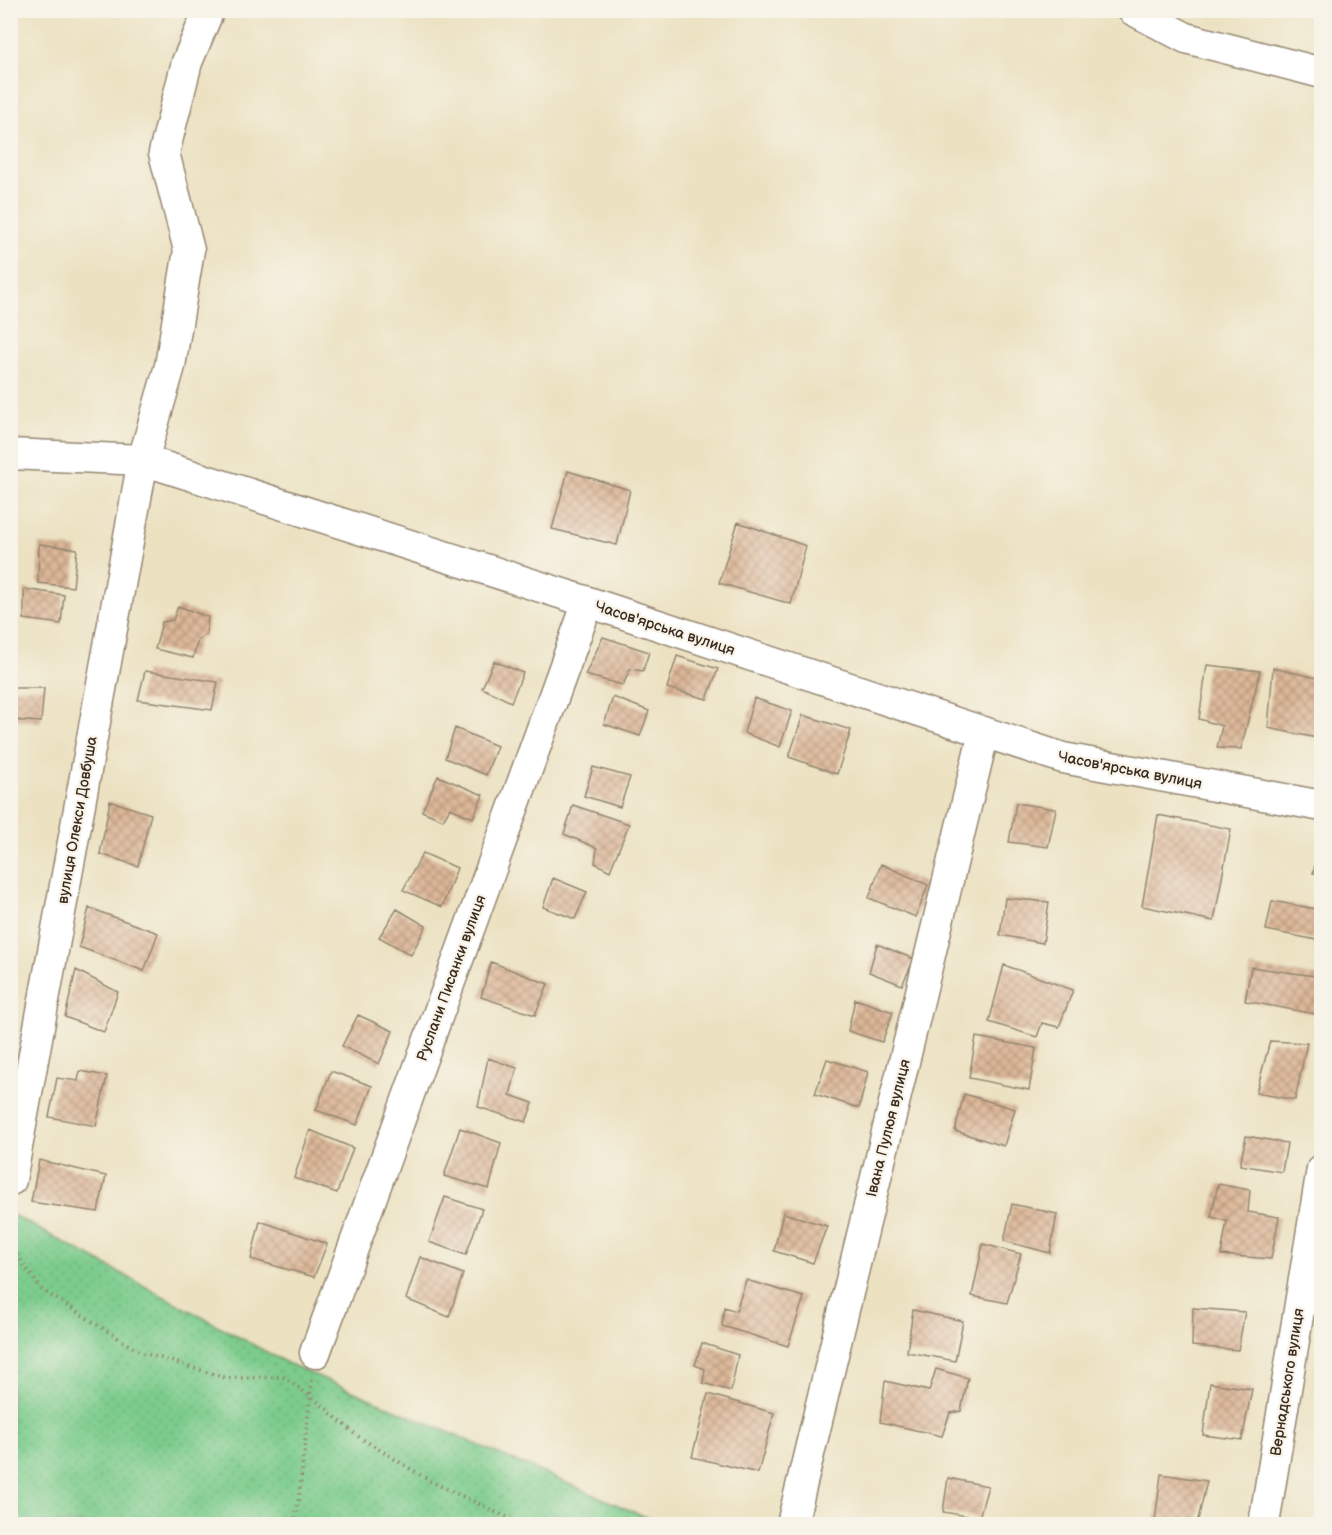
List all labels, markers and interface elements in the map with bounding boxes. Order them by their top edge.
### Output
street label: Часов'ярська вулиця [592,597,737,660]
street label: вулиця Олекси Довбуша [53,735,102,905]
street label: Часов'ярська вулиця [1056,747,1204,794]
street label: Руслани Писанки вулиця [413,892,490,1064]
street label: Івана Пулюя вулиця [862,1057,915,1199]
street label: Вернадського вулиця [1266,1307,1309,1457]

